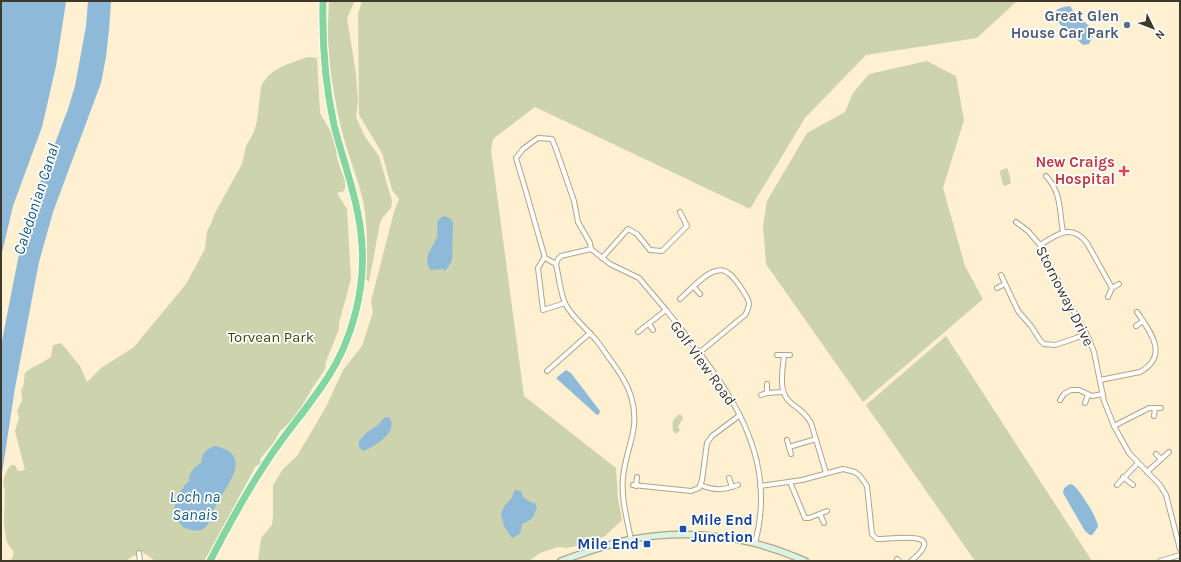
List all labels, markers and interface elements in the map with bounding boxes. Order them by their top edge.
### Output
place label: Great Glen House Car Park [1011,7,1119,42]
north arrow [1133,8,1173,48]
marker: Great Glen House Car Park [1122,20,1132,30]
text: N [1153,27,1167,42]
water label: Caledonian Canal [9,141,63,257]
place label: New Craigs Hospital [1035,153,1115,188]
marker: New Craigs Hospital [1118,165,1130,177]
street label: Stornoway Drive [1032,243,1098,349]
street label: Golf View Road [666,317,740,409]
park label: Torvean Park [228,328,314,346]
water label: Loch na Sanais [170,487,220,524]
place label: Mile End Junction [691,511,753,546]
marker: Mile End Junction [678,524,688,534]
place label: Mile End [577,535,639,553]
marker: Mile End [642,539,652,549]

